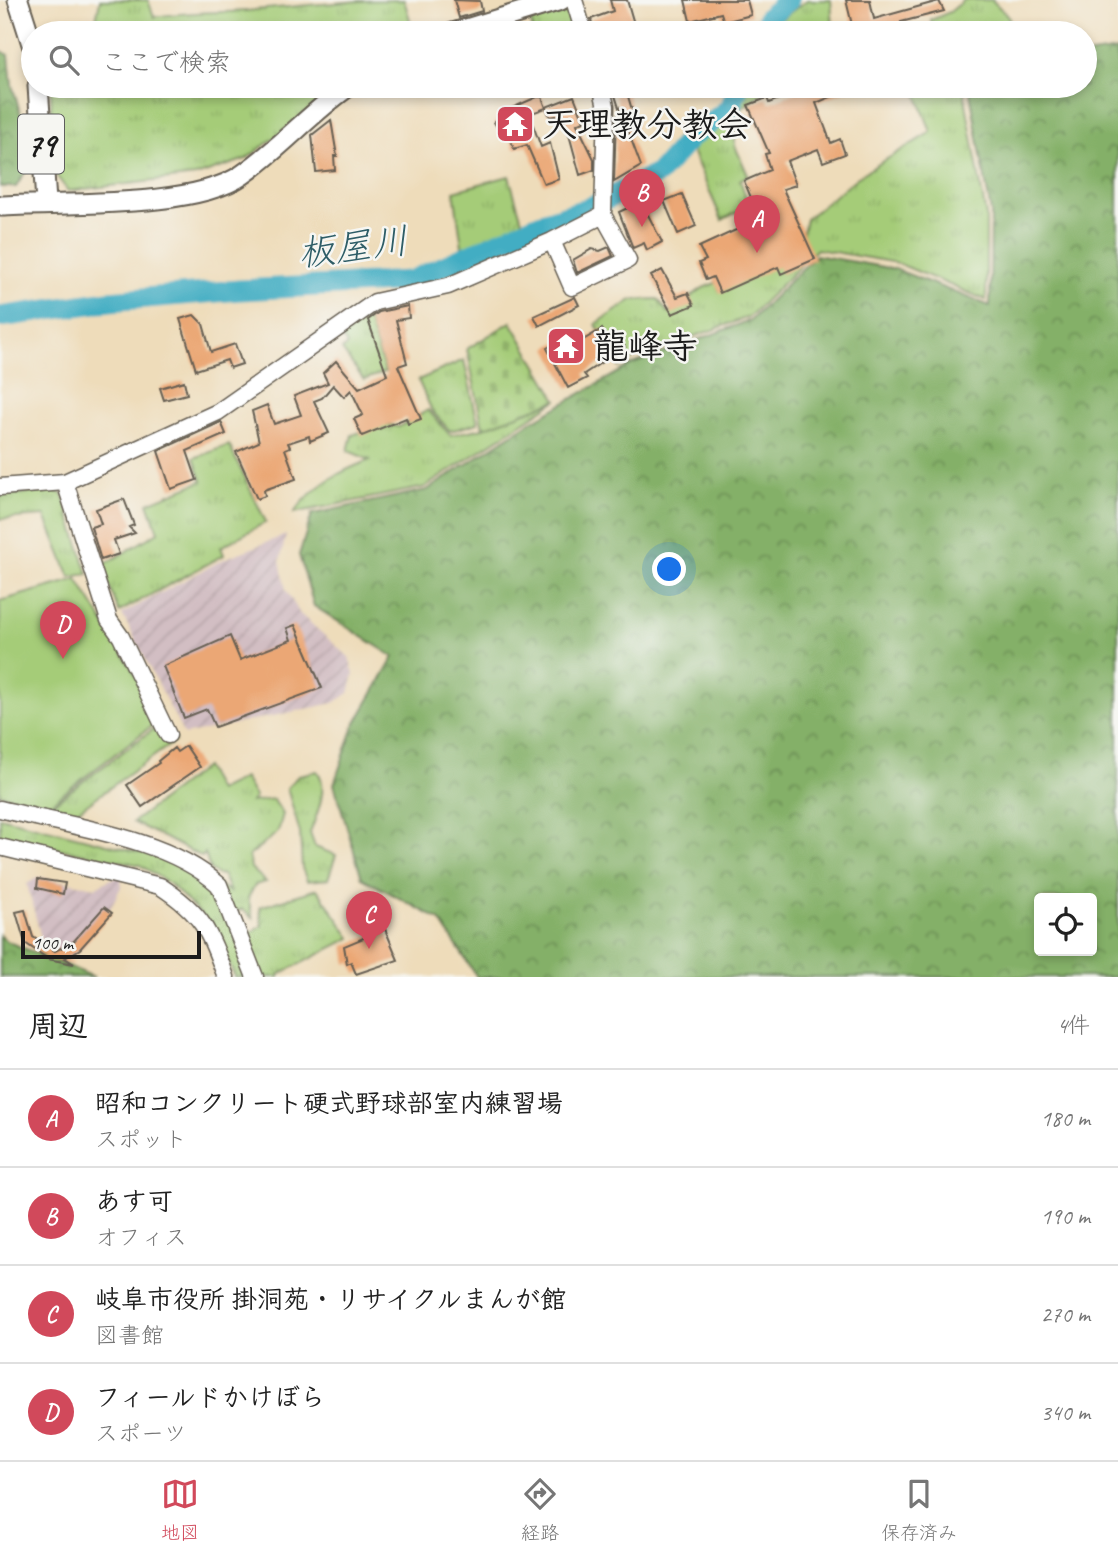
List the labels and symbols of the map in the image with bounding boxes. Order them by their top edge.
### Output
place label: 天理教分教会 [542,102,752,147]
temple icon: 天理教分教会 [494,103,536,145]
road number: 79 [18,114,64,174]
pin: B [619,169,665,227]
pin: A [734,195,780,253]
water label: 板屋川 [295,216,411,277]
place label: 龍峰寺 [593,324,698,369]
temple icon: 龍峰寺 [545,325,587,367]
your location [652,552,686,586]
pin: D [40,601,86,659]
pin: C [346,891,392,949]
scale bar [21,928,201,960]

